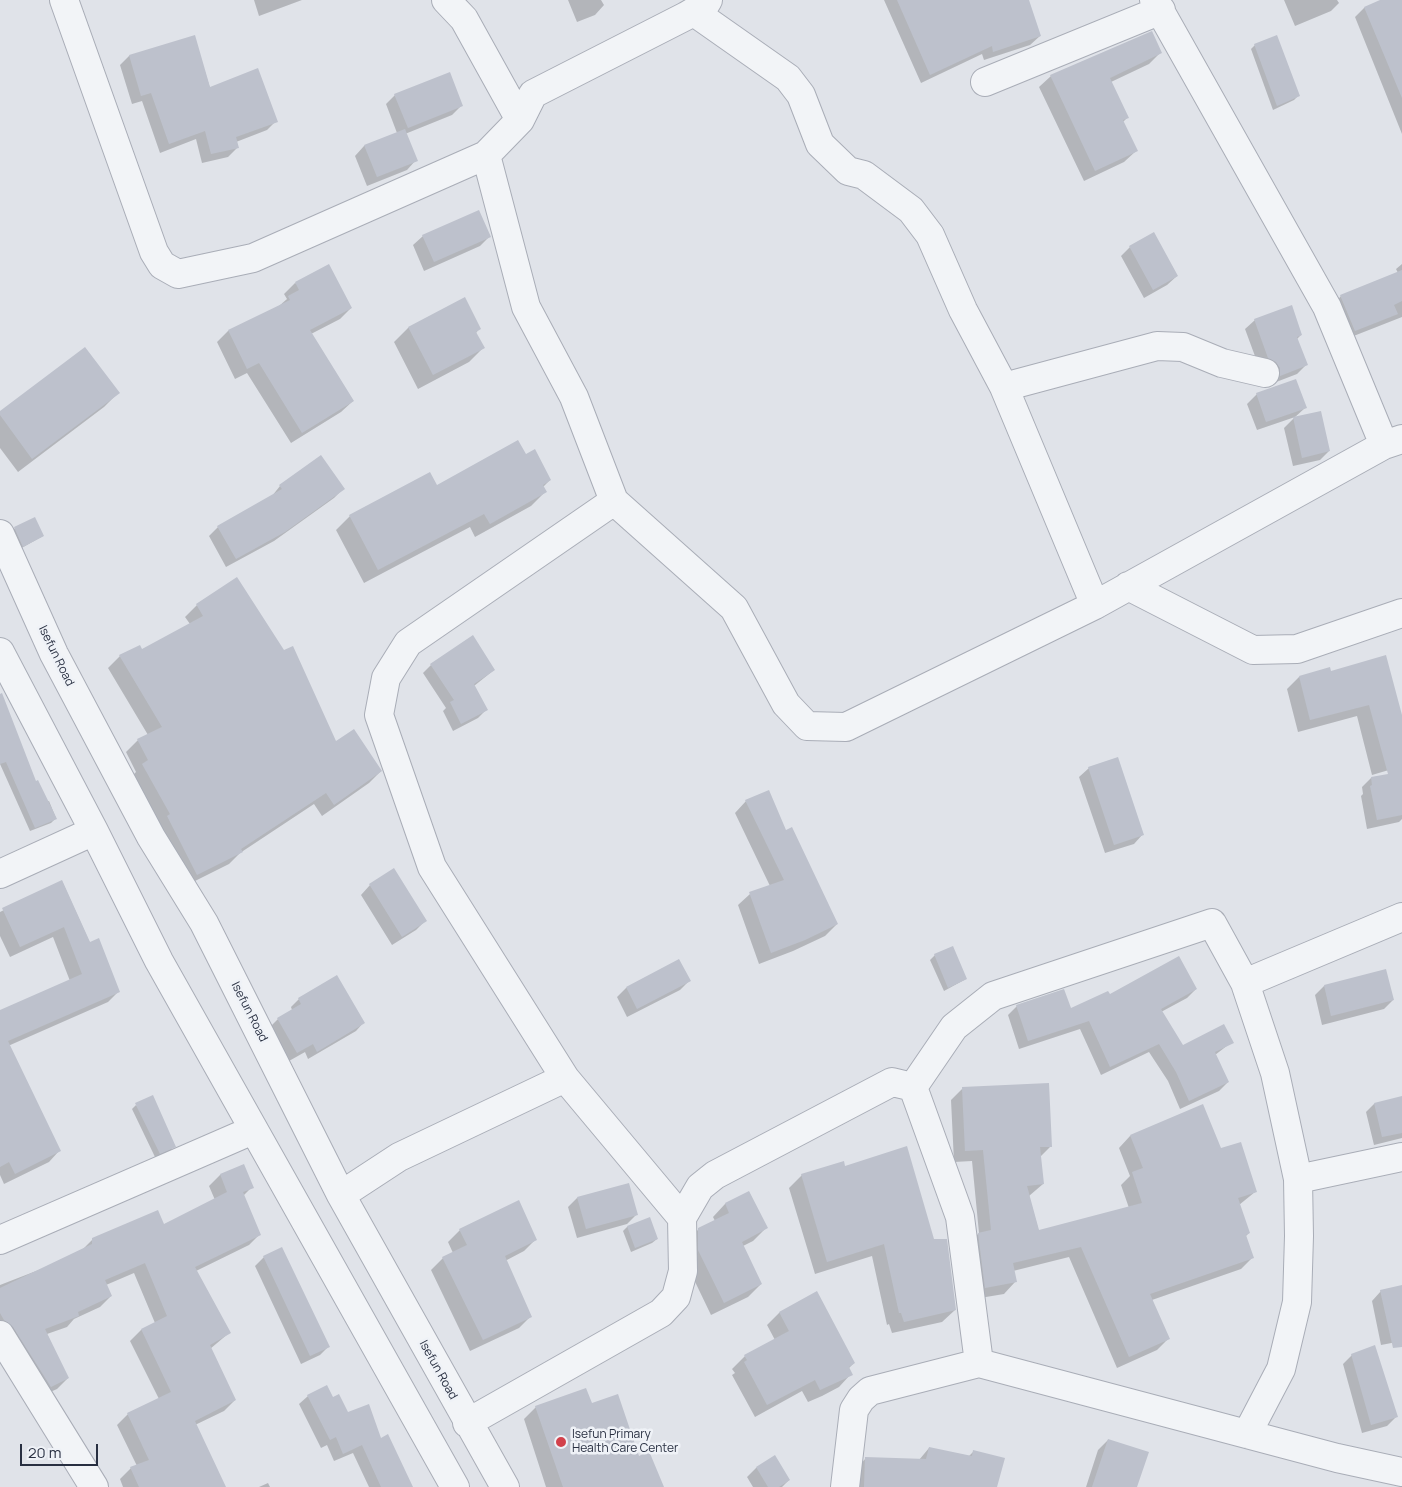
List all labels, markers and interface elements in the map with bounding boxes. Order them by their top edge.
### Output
street label: Isefun Road [35,623,77,689]
street label: Isefun Road [228,980,270,1044]
street label: Isefun Road [416,1338,460,1402]
place label: Isefun Primary Health Care Center [572,1428,678,1456]
scale bar [22,1434,100,1466]
marker: Isefun Primary Health Care Center [554,1435,568,1449]
text: 20 m [28,1442,61,1463]

